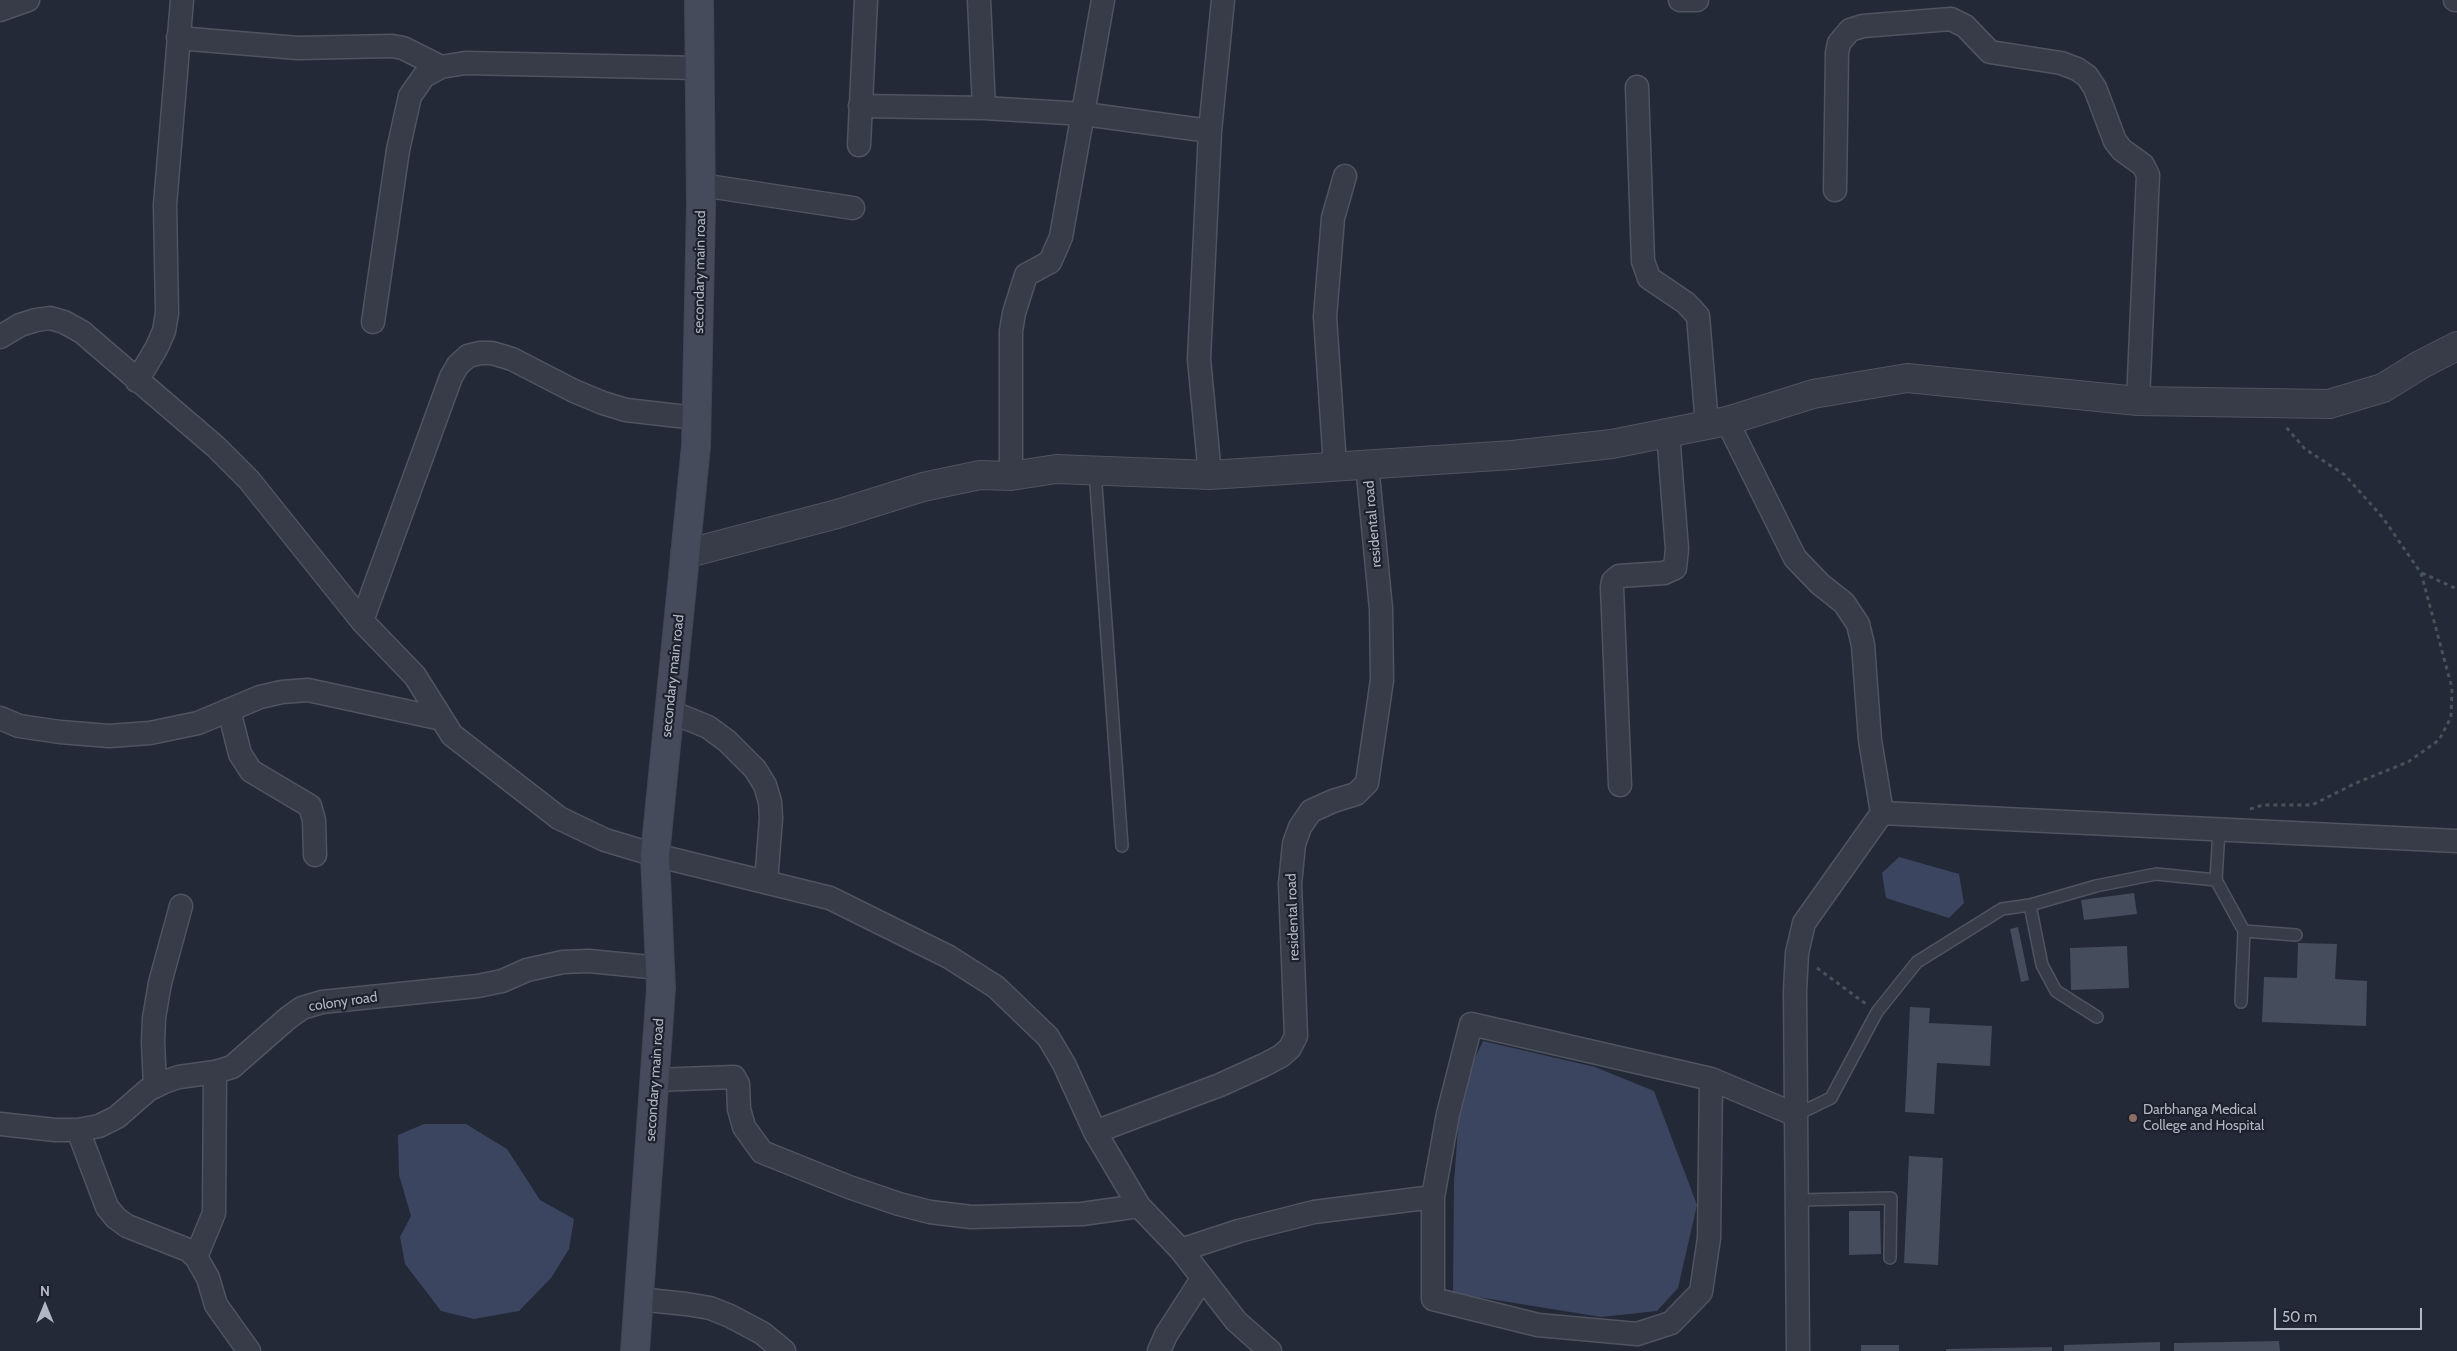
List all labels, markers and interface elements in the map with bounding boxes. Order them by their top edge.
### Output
street label: secondary main road [691,210,709,334]
street label: residental road [1361,480,1385,568]
street label: secondary main road [658,614,688,738]
street label: residental road [1283,873,1303,961]
street label: colony road [308,989,378,1015]
street label: secondary main road [642,1018,668,1142]
place label: Darbhanga Medical College and Hospital [2143,1102,2264,1134]
marker: Darbhanga Medical College and Hospital [2127,1112,2139,1124]
north arrow [20,1281,70,1331]
text: N [40,1282,50,1300]
scale bar [2277,1298,2424,1330]
text: 50 m [2282,1308,2317,1326]

